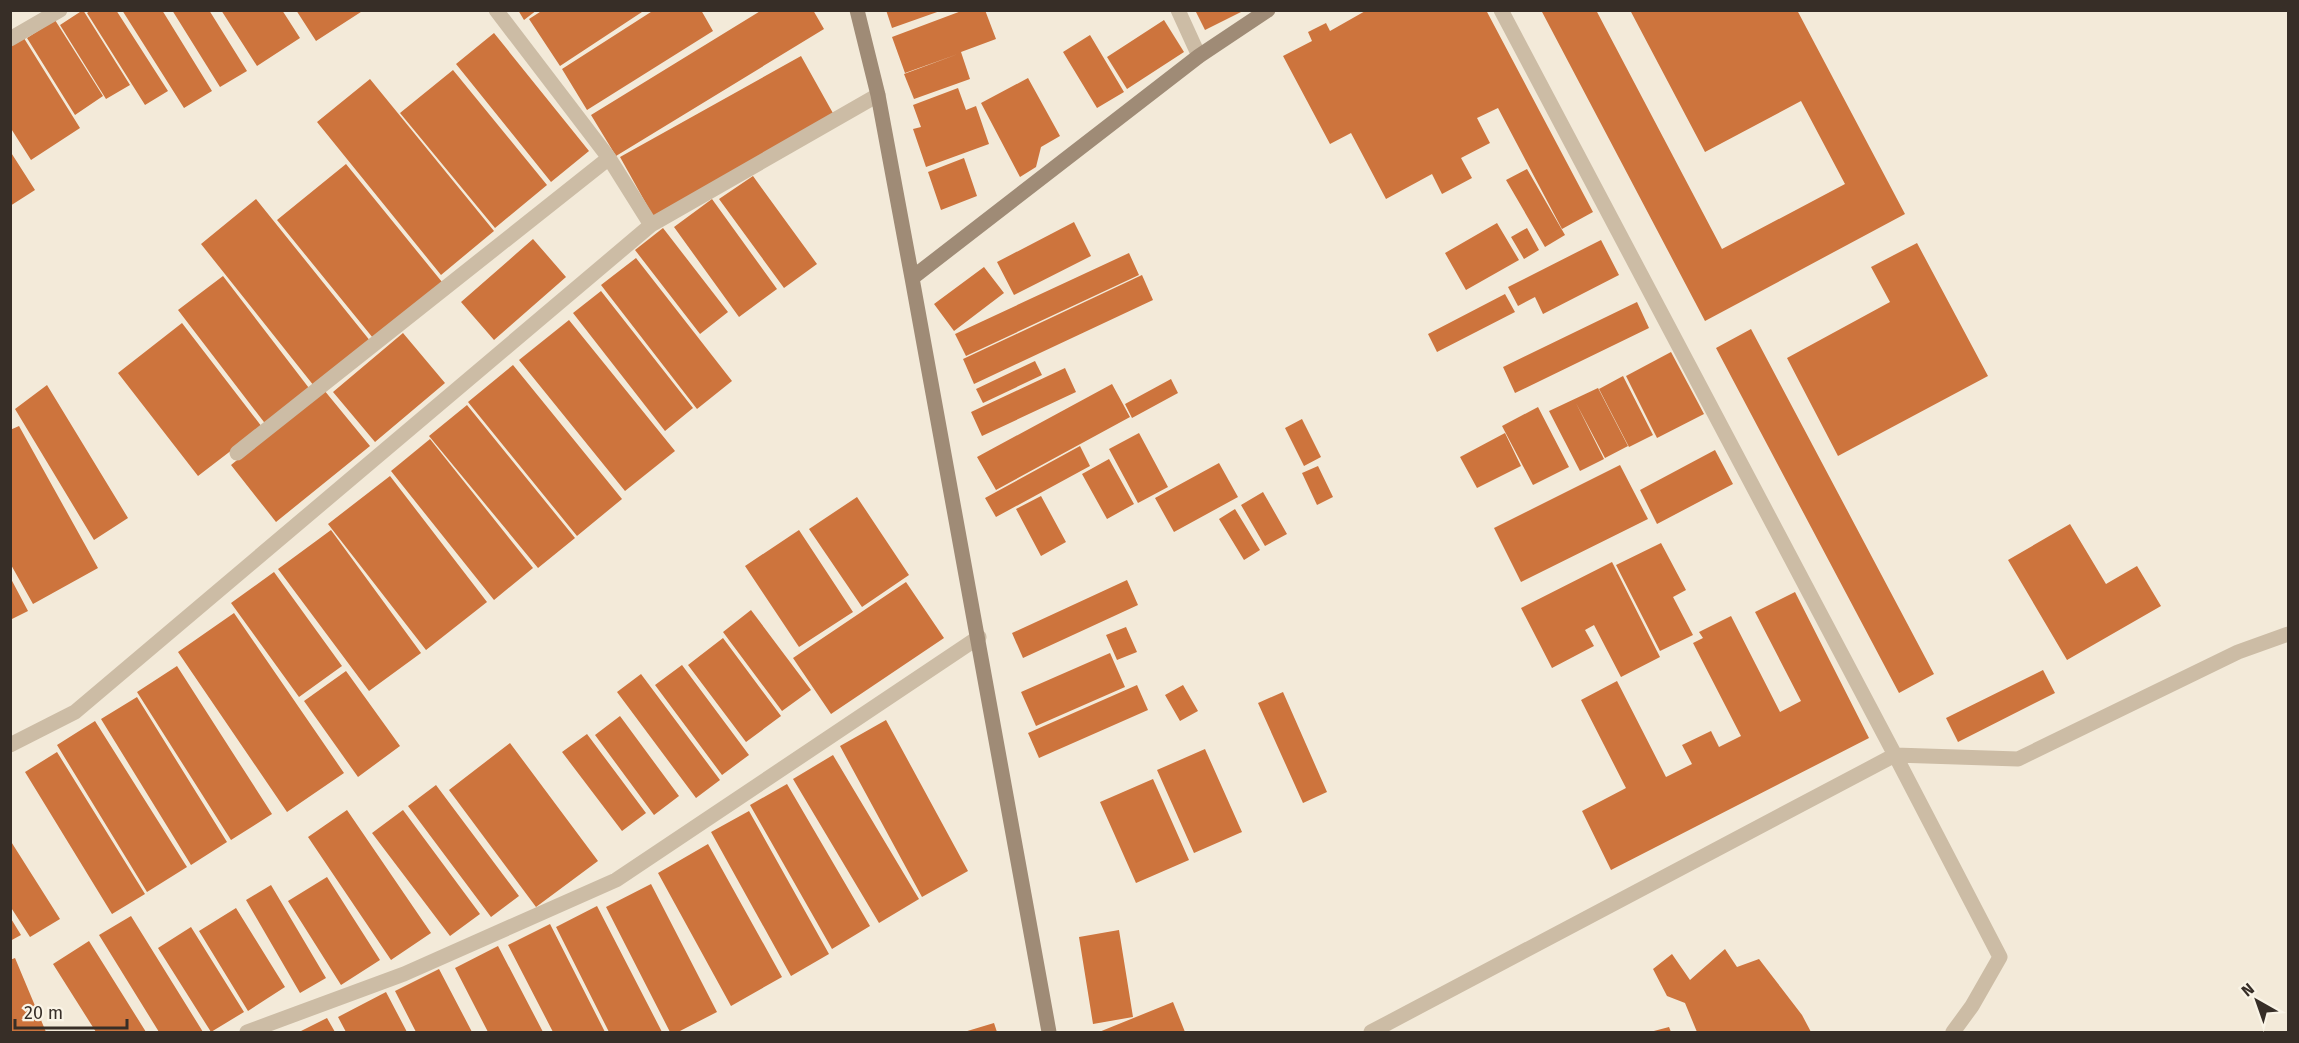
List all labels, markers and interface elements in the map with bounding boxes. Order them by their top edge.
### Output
north arrow [2227,971,2287,1031]
text: N [2238,979,2258,1001]
scale bar [15,992,128,1030]
text: 20 m [24,1002,63,1024]

